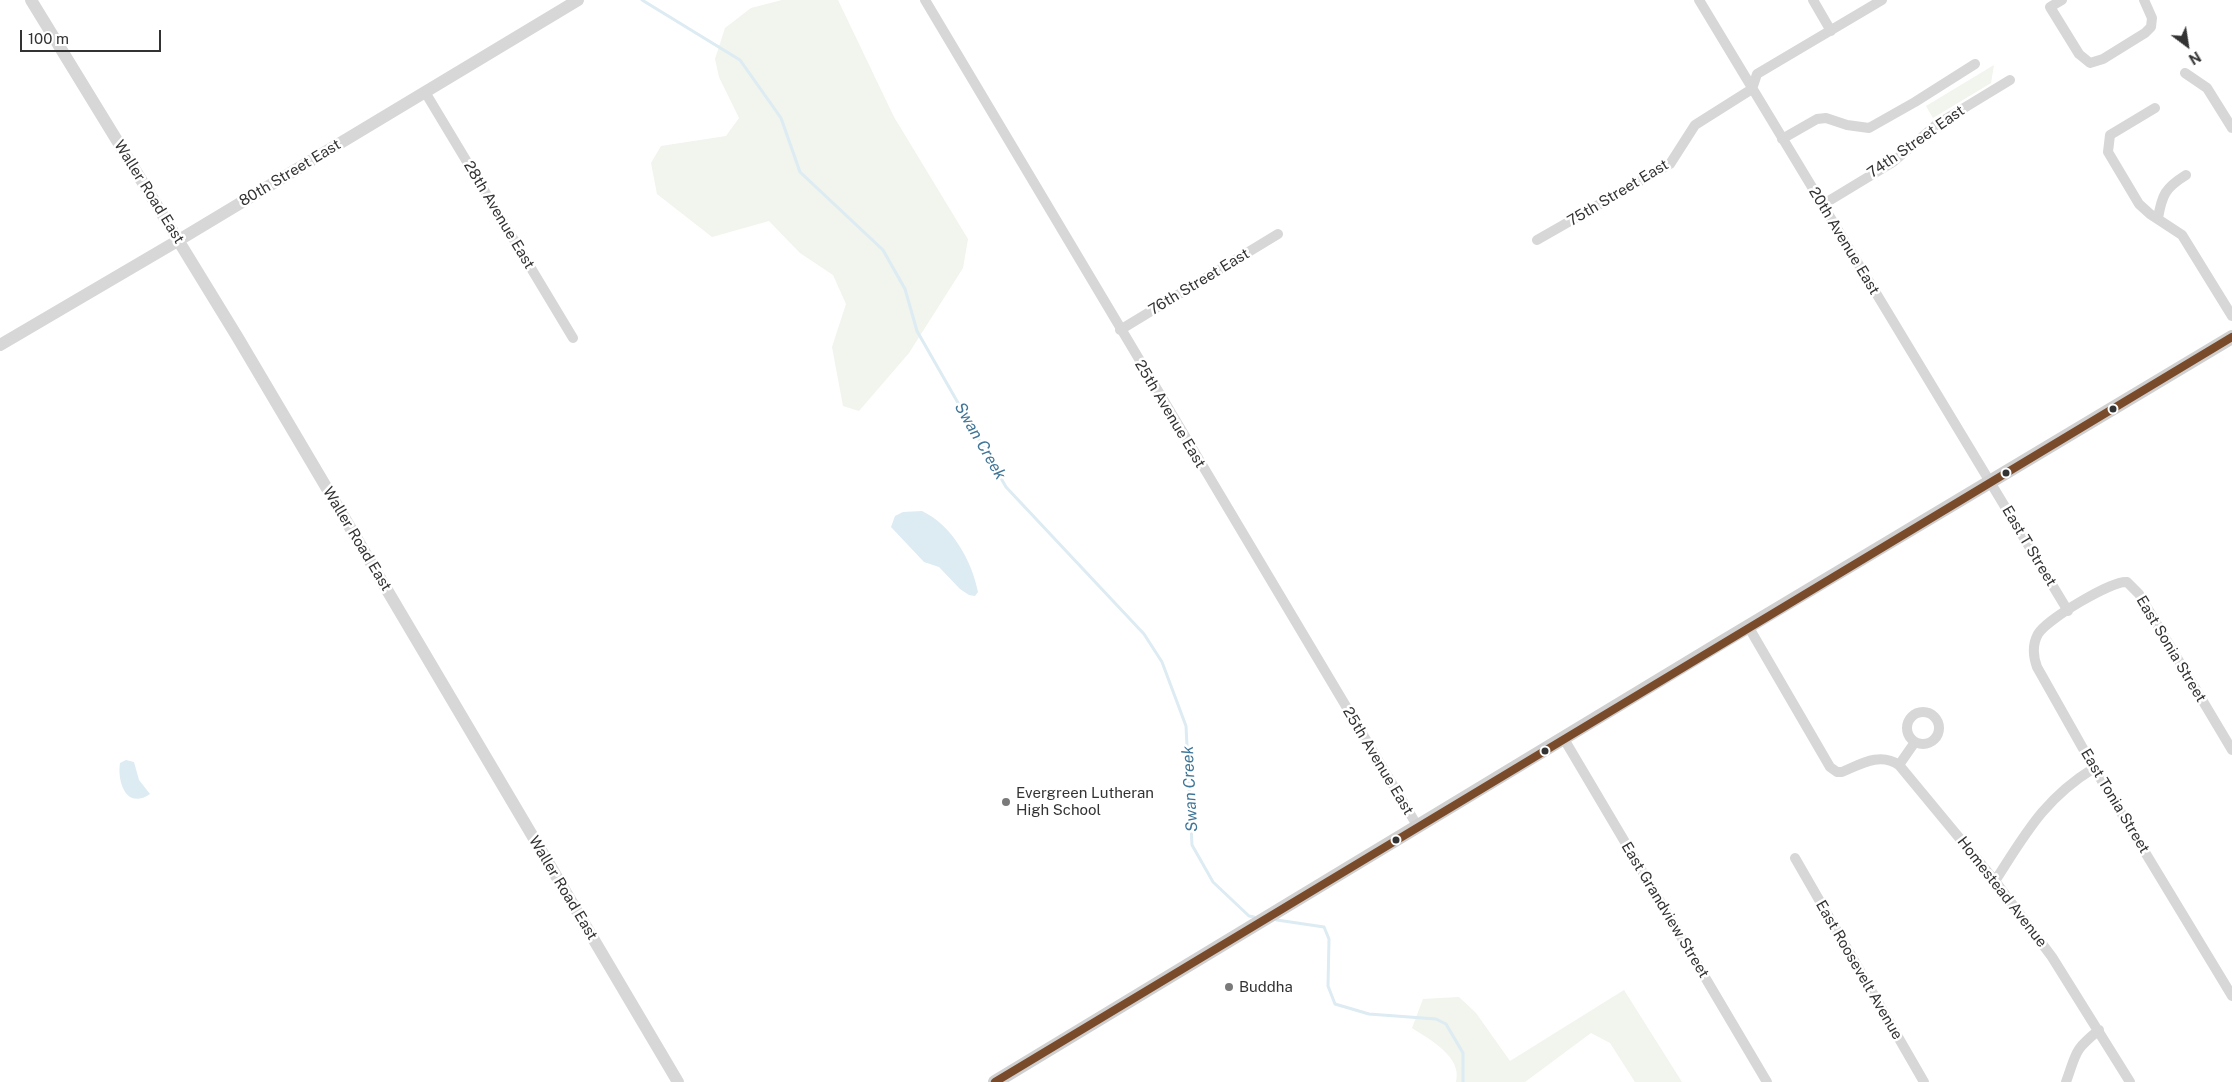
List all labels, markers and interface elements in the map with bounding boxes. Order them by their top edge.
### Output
scale bar [22,20,164,52]
north arrow [2162,20,2212,70]
text: 100 m [28,30,69,47]
text: N [2186,48,2204,68]
street label: 74th Street East [1864,102,1968,182]
street label: 80th Street East [236,136,344,210]
street label: Waller Road East [110,137,188,247]
street label: 75th Street East [1564,156,1672,230]
street label: 28th Avenue East [460,158,538,272]
street label: 20th Avenue East [1805,184,1883,298]
street label: 76th Street East [1145,245,1253,319]
street label: 25th Avenue East [1131,357,1209,471]
water label: Swan Creek [950,399,1010,483]
unlabelled marker [2108,404,2118,414]
unlabelled marker [2001,468,2011,478]
street label: Waller Road East [319,484,395,594]
street label: East T Street [1998,502,2060,590]
street label: East Sonia Street [2132,593,2210,705]
street label: 25th Avenue East [1339,704,1417,818]
water label: Swan Creek [1178,745,1202,833]
street label: East Tonia Street [2077,745,2153,857]
unlabelled marker [1540,746,1550,756]
place label: Evergreen Lutheran High School [1016,784,1154,819]
marker: Evergreen Lutheran High School [1000,796,1012,808]
street label: Waller Road East [525,833,601,943]
street label: Homestead Avenue [1953,833,2051,951]
unlabelled marker [1391,835,1401,845]
street label: East Grandview Street [1617,839,1713,981]
street label: East Roosevelt Avenue [1812,897,1906,1043]
place label: Buddha [1239,978,1293,996]
marker: Buddha [1223,981,1235,993]

